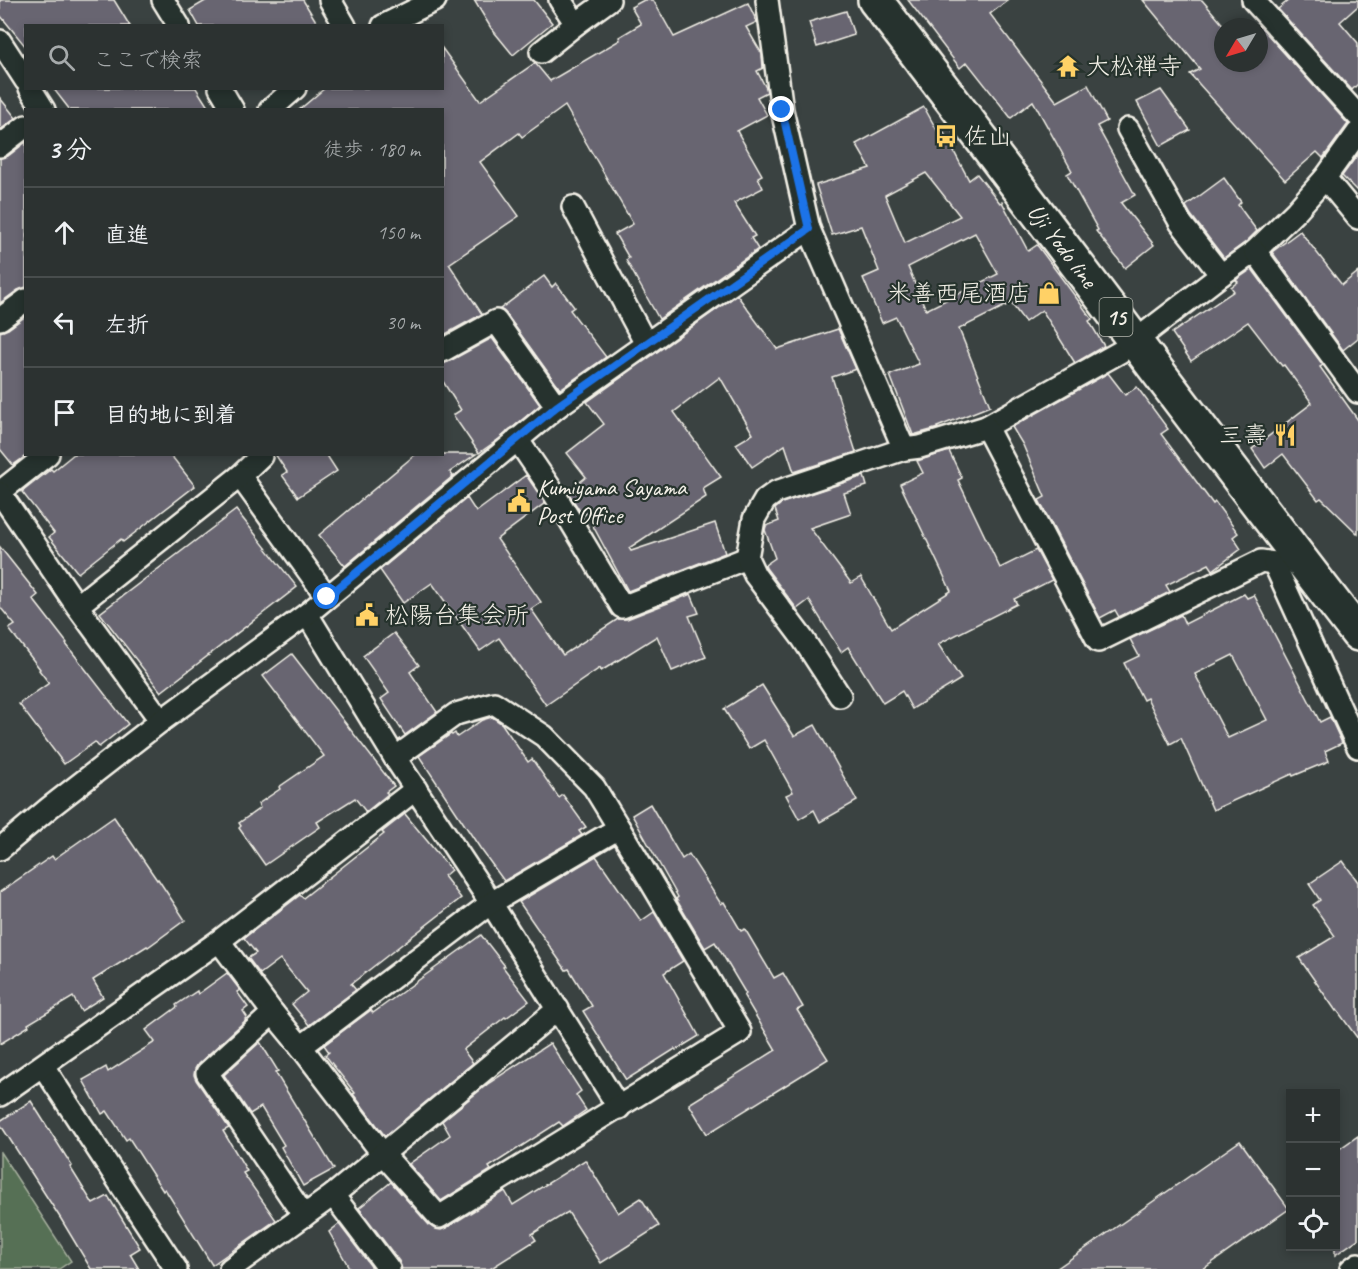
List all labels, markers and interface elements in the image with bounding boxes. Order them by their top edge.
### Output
north arrow [1214,18,1268,72]
search box [24,24,444,90]
icon: search [45,41,78,74]
text: ここで検索 [93,46,203,74]
place label: 大松禅寺 [1086,51,1182,81]
temple icon: 大松禅寺 [1055,53,1081,79]
route end [768,96,794,122]
place label: 佐山 [964,121,1012,151]
bus stop icon: 佐山 [933,123,959,149]
text: 3 分 [48,133,92,166]
text: 徒歩 · 180 m [324,137,420,162]
street label: Uji Yodo line [1021,198,1105,295]
icon: ahead [48,216,81,249]
text: 150 m [377,220,420,245]
text: 直進 [105,221,149,249]
place label: 米善西尾酒店 [887,278,1031,308]
shop icon: 米善西尾酒店 [1036,280,1062,306]
road number: 15 [1100,298,1132,336]
icon: left [48,306,81,339]
text: 30 m [386,310,420,335]
text: 左折 [105,311,149,339]
icon: arrive [48,396,81,429]
text: 目的地に到着 [105,401,237,429]
place label: 三壽 [1219,420,1267,450]
restaurant icon: 三壽 [1272,422,1298,448]
place label: Kumiyama Sayama Post Office [537,472,688,530]
public building icon: Kumiyama Sayama Post Office [506,488,532,514]
route start [313,583,339,609]
place label: 松陽台集会所 [385,600,529,630]
public building icon: 松陽台集会所 [354,602,380,628]
map controls [1286,1089,1340,1251]
button: + [1286,1089,1340,1143]
button: − [1286,1143,1340,1197]
button: locate [1286,1197,1340,1251]

